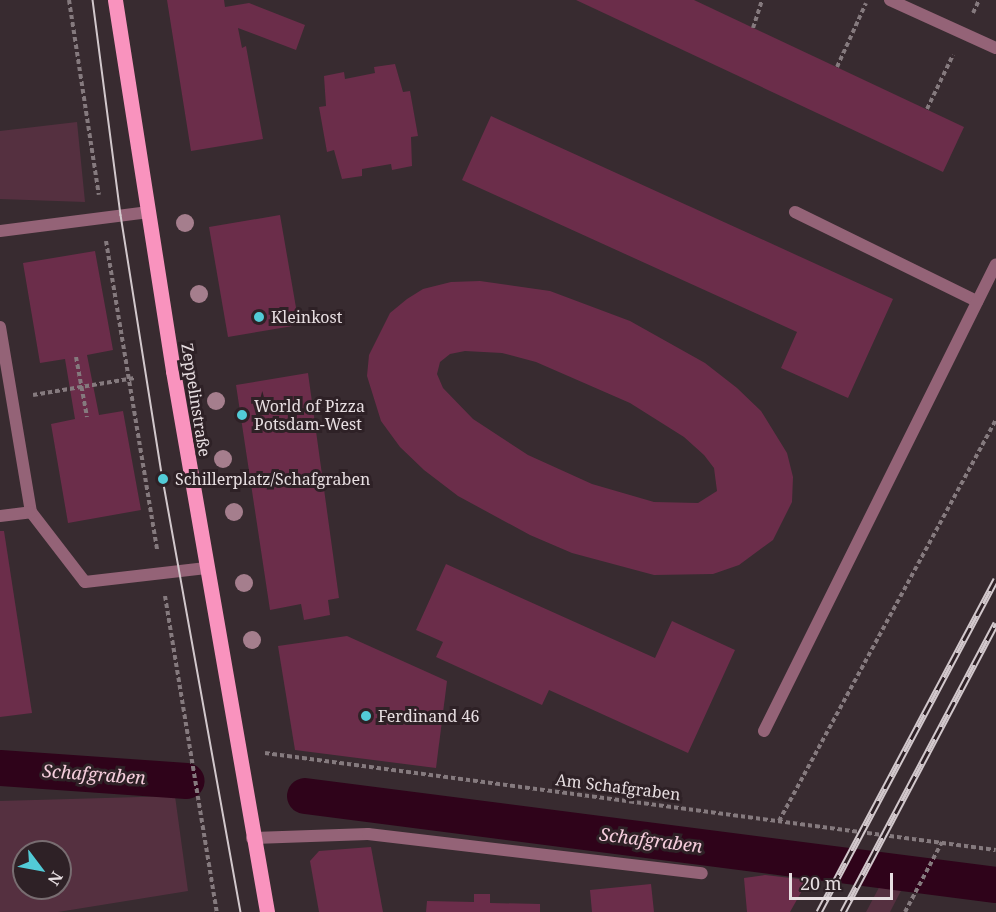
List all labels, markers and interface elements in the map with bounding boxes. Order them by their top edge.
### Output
place label: Kleinkost [271,307,342,327]
marker: Kleinkost [252,310,266,324]
street label: Zeppelinstraße [178,342,214,458]
place label: World of Pizza Potsdam-West [254,396,365,434]
marker: World of Pizza Potsdam-West [235,408,249,422]
place label: Schillerplatz/Schafgraben [175,469,370,489]
marker: Schillerplatz/Schafgraben [156,472,170,486]
place label: Ferdinand 46 [378,706,479,726]
marker: Ferdinand 46 [359,709,373,723]
water label: Schafgraben [41,760,147,788]
street label: Am Schafgraben [554,770,682,804]
water label: Schafgraben [598,823,704,857]
north arrow [12,840,72,900]
scale bar [792,861,896,899]
text: N [43,867,68,890]
text: 20 m [800,871,842,895]

